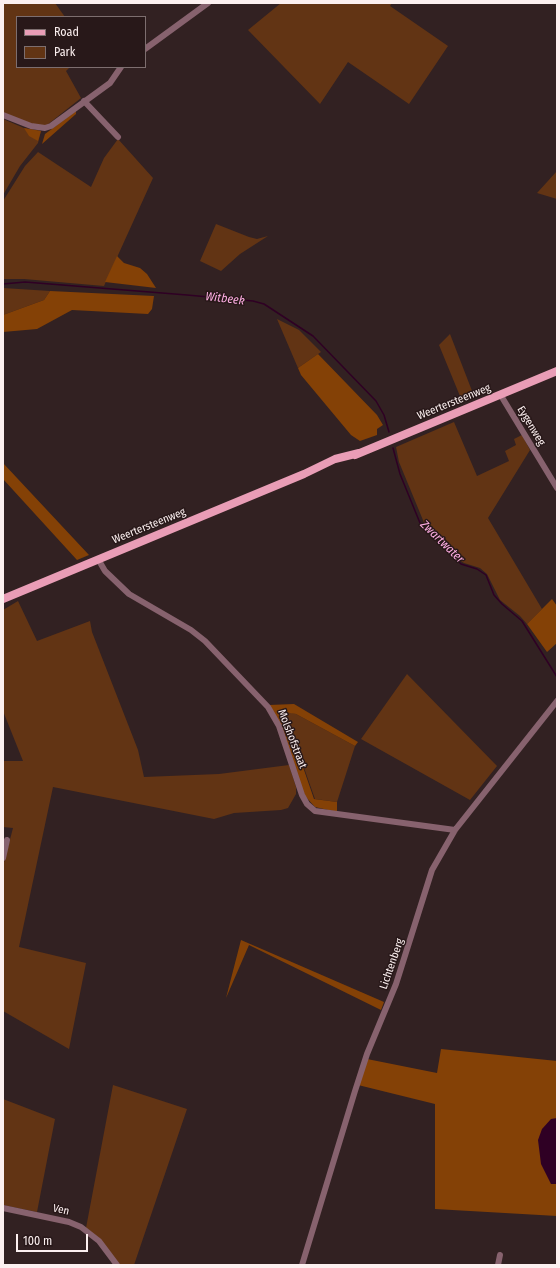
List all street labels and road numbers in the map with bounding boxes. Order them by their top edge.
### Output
street label: Weertersteenweg [415,381,493,423]
street label: Eygenweg [514,404,548,448]
street label: Weertersteenweg [110,505,188,547]
street label: Molshofstraat [275,708,309,770]
street label: Lichtenberg [377,937,407,991]
street label: Ven [51,1202,71,1218]

